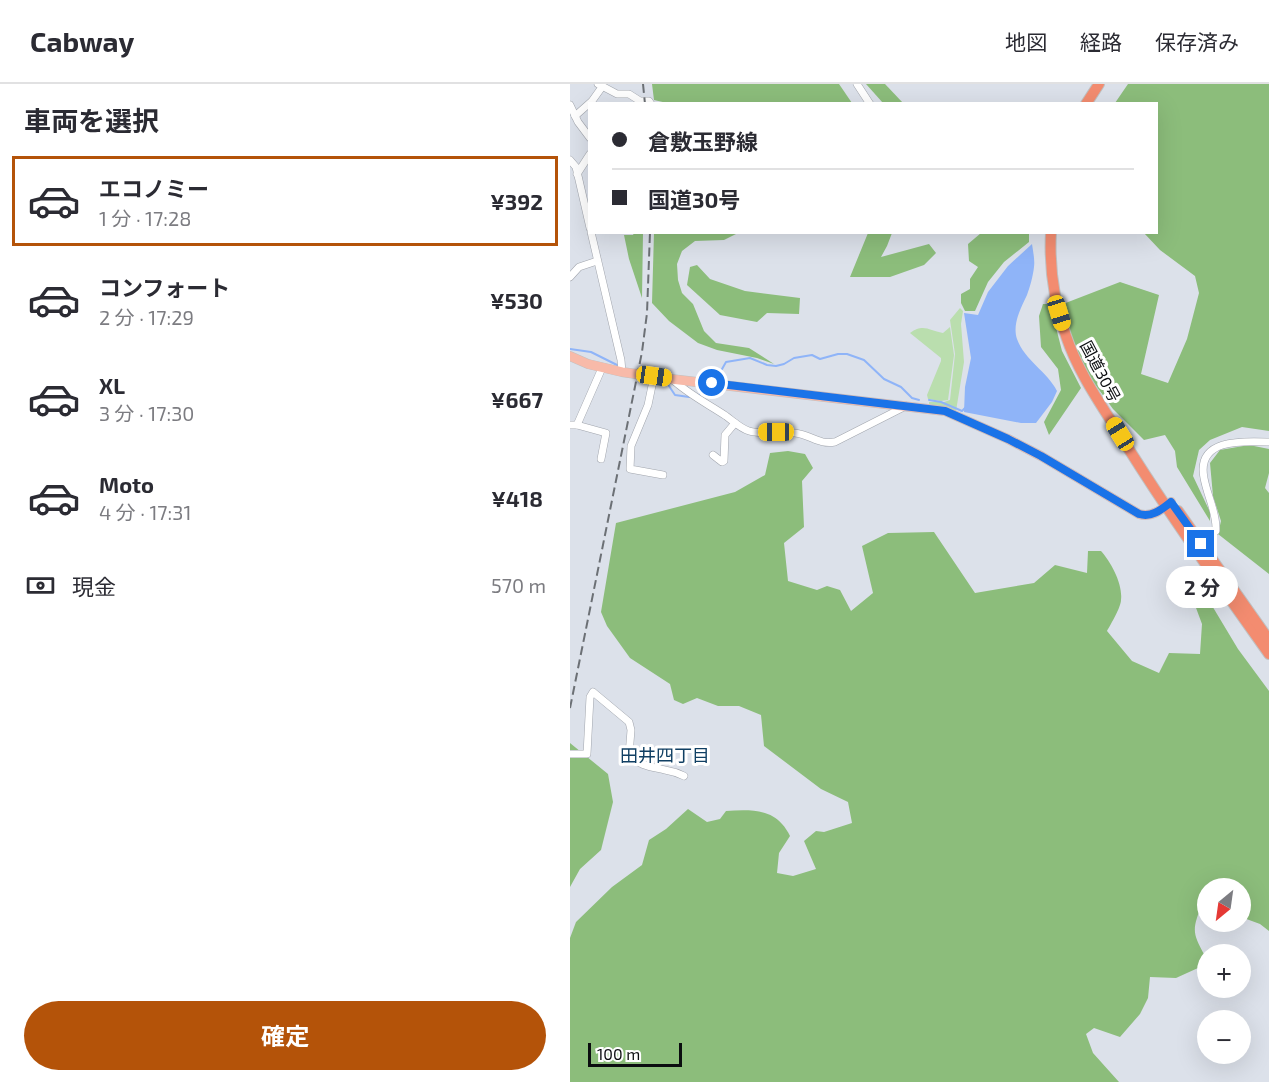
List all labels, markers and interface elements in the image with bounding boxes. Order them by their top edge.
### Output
text: Cabway [30,24,134,58]
text: 地図 [1005,29,1047,54]
text: 経路 [1080,29,1122,54]
text: 保存済み [1155,29,1239,54]
text: 車両を選択 [24,104,159,136]
text: 倉敷玉野線 [648,128,758,154]
icon: car [27,174,81,228]
text: エコノミー [99,175,209,201]
text: 国道30号 [648,186,740,212]
text: ¥392 [490,188,543,214]
text: 1 分 · 17:28 [99,206,191,230]
icon: car [27,273,81,327]
text: コンフォート [99,274,230,300]
text: ¥530 [490,287,543,313]
car [1045,293,1073,333]
text: 2 分 · 17:29 [99,305,194,329]
street label: 国道30号 [1077,337,1125,405]
car [635,365,673,387]
route start [698,369,725,396]
icon: car [27,372,81,426]
text: XL [99,372,125,398]
text: ¥667 [491,386,543,412]
text: 3 分 · 17:30 [99,401,194,425]
car [1103,414,1137,454]
car [758,423,794,441]
icon: car [27,471,81,525]
text: Moto [99,471,154,497]
text: ¥418 [491,485,543,511]
text: 4 分 · 17:31 [99,500,191,524]
route end [1187,530,1214,557]
callout: 2 分 [1165,565,1237,607]
icon: cash [24,569,57,602]
text: 現金 [72,573,116,599]
text: 570 m [491,573,546,597]
text: 2 分 [1184,575,1220,599]
district label: 田井四丁目 [620,744,710,766]
north arrow [1197,878,1251,932]
map controls [1197,878,1251,1064]
button: + [1197,944,1251,998]
button: 確定 [24,1001,546,1070]
button: − [1197,1010,1251,1064]
scale bar [588,1040,682,1068]
text: 100 m [597,1044,640,1063]

